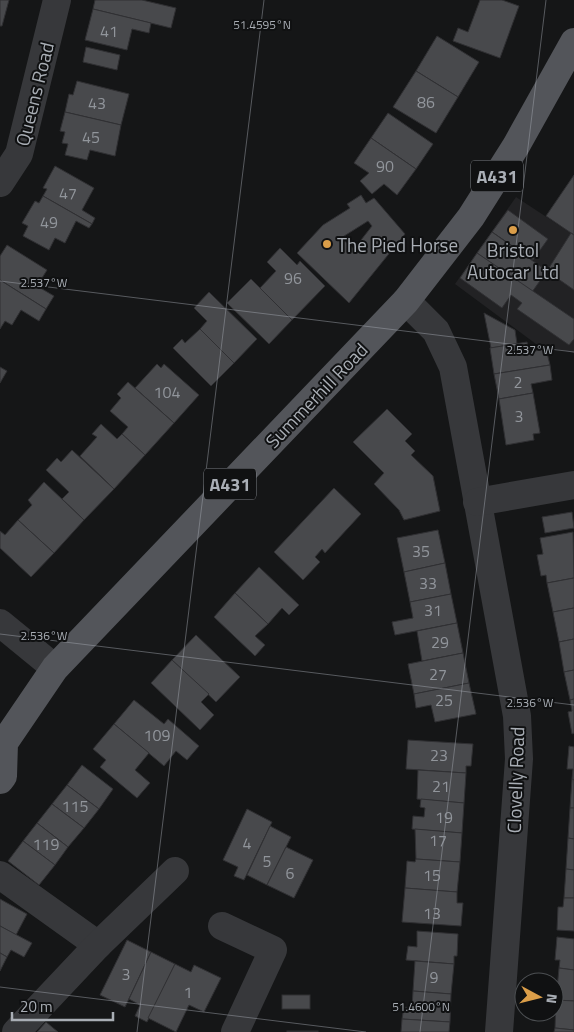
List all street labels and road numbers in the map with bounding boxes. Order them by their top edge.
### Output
street label: Queens Road [7,39,61,149]
road number: A431 [471,160,523,192]
street label: Summerhill Road [258,336,374,454]
road number: A431 [204,468,256,499]
street label: Clovelly Road [499,726,531,834]

